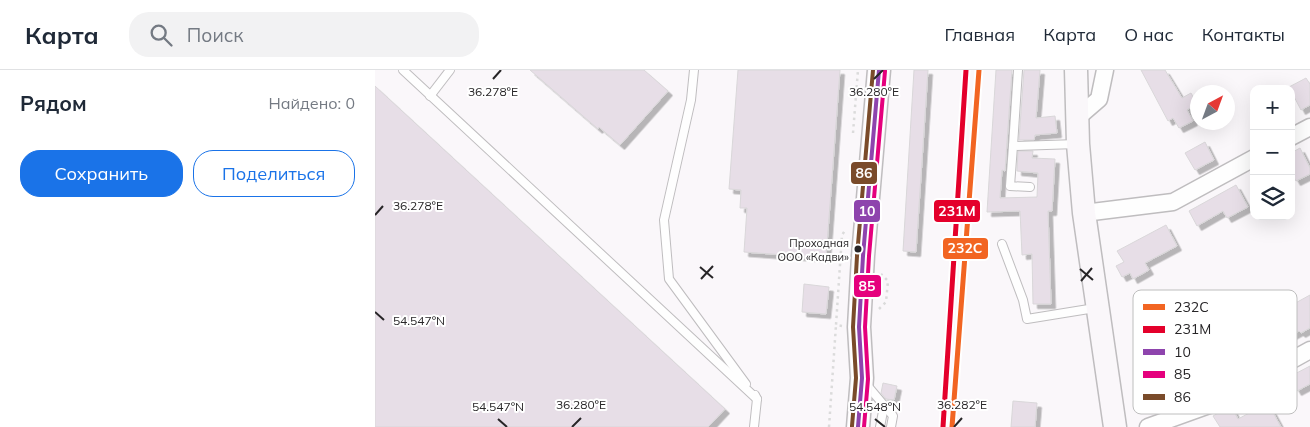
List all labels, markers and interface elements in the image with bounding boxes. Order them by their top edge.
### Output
search box [129,12,479,57]
text: Карта [25,20,99,50]
icon: search [147,21,175,49]
text: Поиск [187,23,244,47]
text: Главная [945,23,1015,46]
text: Карта [1043,23,1096,46]
text: О нас [1124,23,1174,46]
text: Контакты [1202,23,1285,46]
text: 36.278°E [468,84,518,99]
text: 36.280°E [849,84,899,99]
north arrow [1190,85,1235,130]
map controls [1250,85,1295,220]
button: + [1250,85,1295,130]
text: Рядом [20,90,87,116]
text: Найдено: 0 [269,93,355,113]
button: − [1250,130,1295,175]
button: Сохранить [20,150,183,197]
button: Поделиться [193,150,355,197]
line badge: 86 [850,161,878,185]
text: 86 [856,164,872,182]
button: layers [1250,175,1295,220]
text: 36.278°E [393,198,443,213]
line badge: 10 [853,199,881,223]
line badge: 231М [933,199,981,223]
text: 10 [859,202,875,220]
text: 231М [938,202,976,220]
place label: Проходная ООО «Кадви» [778,236,849,264]
line badge: 232C [942,237,989,260]
text: 232C [948,239,982,257]
marker: Проходная ООО «Кадви» [853,244,863,254]
line badge: 85 [853,274,882,298]
text: 85 [859,277,875,295]
legend [1133,290,1297,414]
text: 232C [1174,298,1209,316]
text: 54.547°N [393,313,445,328]
text: 231М [1174,320,1211,338]
text: 10 [1174,343,1191,361]
text: 85 [1174,365,1191,383]
text: 86 [1174,388,1191,406]
text: 36.280°E [556,397,606,412]
text: 36.282°E [937,397,987,412]
text: 54.547°N [472,399,524,414]
text: 54.548°N [849,399,901,414]

